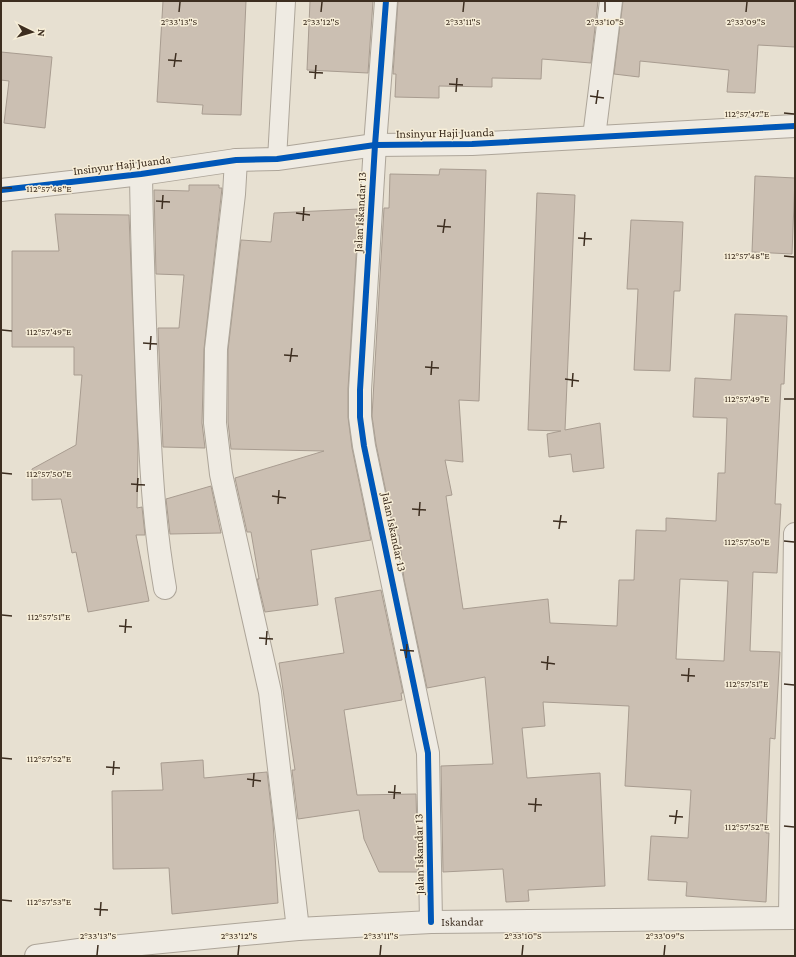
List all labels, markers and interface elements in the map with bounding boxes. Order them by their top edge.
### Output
north arrow [12,12,52,52]
text: 2°33'13"S [161,16,198,27]
text: 2°33'12"S [303,16,340,27]
text: 2°33'11"S [446,16,481,27]
text: 2°33'10"S [586,16,624,27]
text: 2°33'09"S [727,16,766,27]
text: N [36,29,48,38]
text: 112°57'47"E [725,108,770,119]
street label: Insinyur Haji Juanda [396,125,495,141]
street label: Insinyur Haji Juanda [72,152,172,178]
street label: Jalan Iskandar 13 [351,171,369,254]
text: 112°57'48"E [26,183,72,194]
text: 112°57'48"E [724,250,770,261]
text: 112°57'49"E [26,326,72,337]
text: 112°57'49"E [724,393,770,404]
text: 112°57'50"E [26,468,72,479]
street label: Jalan Iskandar 13 [379,490,409,573]
text: 112°57'50"E [724,536,770,547]
text: 112°57'51"E [28,611,71,622]
text: 112°57'51"E [726,678,769,689]
text: 112°57'52"E [27,753,72,764]
street label: Jalan Iskandar 13 [411,813,427,895]
text: 112°57'52"E [725,821,770,832]
text: 112°57'53"E [27,896,72,907]
street label: Iskandar [441,914,484,929]
text: 2°33'13"S [80,930,117,941]
text: 2°33'12"S [221,930,258,941]
text: 2°33'11"S [364,930,399,941]
text: 2°33'10"S [504,930,542,941]
text: 2°33'09"S [646,930,685,941]

